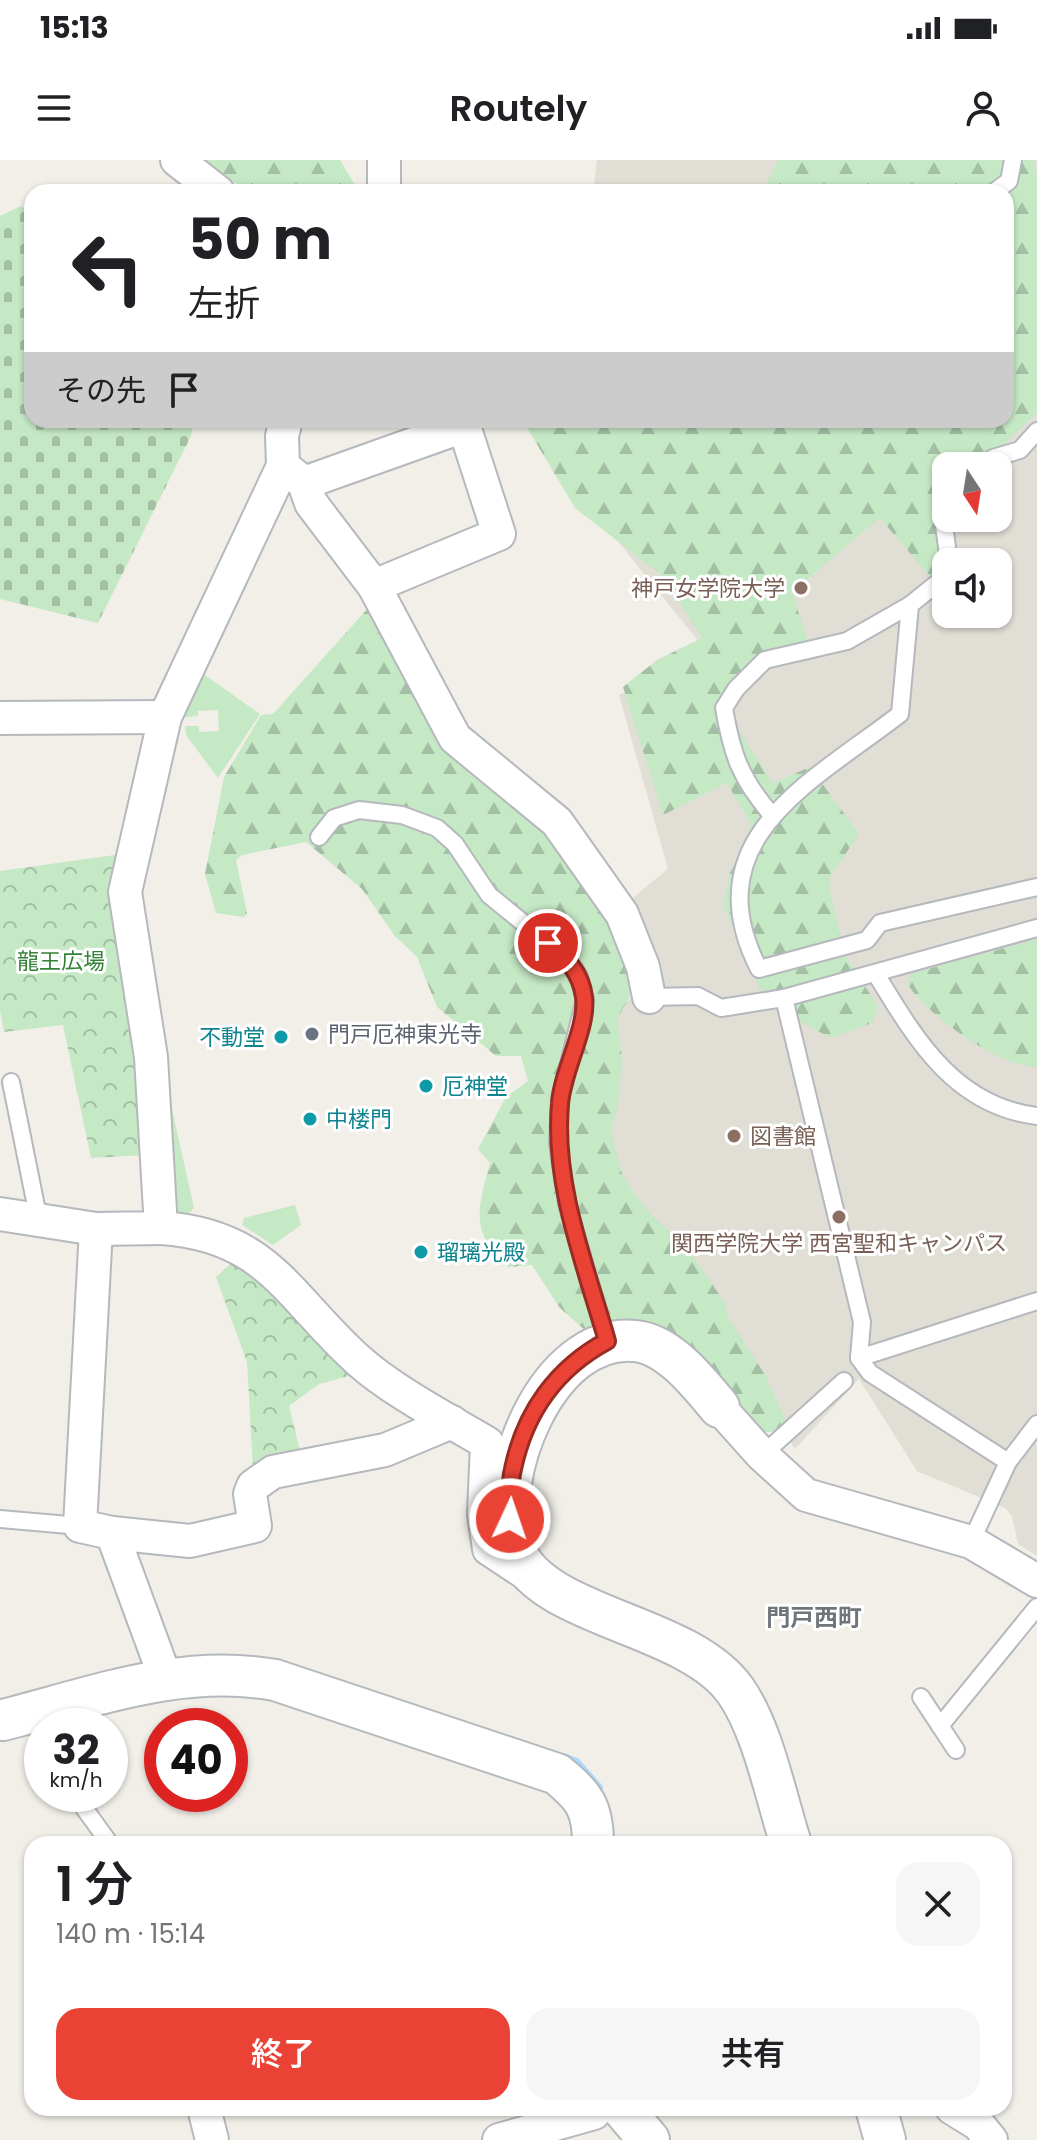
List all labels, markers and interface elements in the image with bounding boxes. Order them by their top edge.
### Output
text: 15:13 [40,6,109,49]
text: Routely [450,83,587,134]
icon: menu [32,86,76,130]
icon: person [961,86,1005,130]
text: 50 m [188,200,332,279]
icon: left [56,216,160,320]
text: 左折 [188,278,260,329]
icon: arrive [162,368,206,412]
text: その先 [56,369,146,412]
north arrow [932,452,1012,532]
map controls [932,452,1012,628]
button: sound [932,548,1012,628]
place label: 神戸女学院大学 [631,573,785,604]
marker: 神戸女学院大学 [792,579,810,597]
pin [514,909,582,977]
icon: arrive [526,921,570,965]
park label: 龍王広場 [17,946,105,977]
place label: 門戸厄神東光寺 [328,1019,482,1050]
place label: 不動堂 [199,1022,265,1053]
marker: 門戸厄神東光寺 [303,1025,321,1043]
marker: 不動堂 [272,1028,290,1046]
place label: 厄神堂 [442,1071,508,1102]
marker: 厄神堂 [417,1077,435,1095]
place label: 中楼門 [326,1104,392,1135]
marker: 中楼門 [301,1110,319,1128]
place label: 図書館 [750,1121,816,1152]
marker: 図書館 [725,1127,743,1145]
marker: 関西学院大学 西宮聖和キャンパス [830,1208,848,1226]
place label: 関西学院大学 西宮聖和キャンパス [671,1228,1007,1259]
place label: 瑠璃光殿 [437,1237,525,1268]
marker: 瑠璃光殿 [412,1243,430,1261]
position arrow [468,1477,552,1561]
district label: 門戸西町 [766,1601,862,1634]
speed limit sign: 40 [144,1708,248,1812]
text: 32 [52,1722,100,1778]
text: km/h [49,1766,103,1794]
text: 1 分 [56,1851,133,1918]
button: close [896,1862,980,1946]
text: 140 m · 15:14 [56,1916,205,1952]
button: 終了 [56,2008,510,2100]
button: 共有 [526,2008,980,2100]

